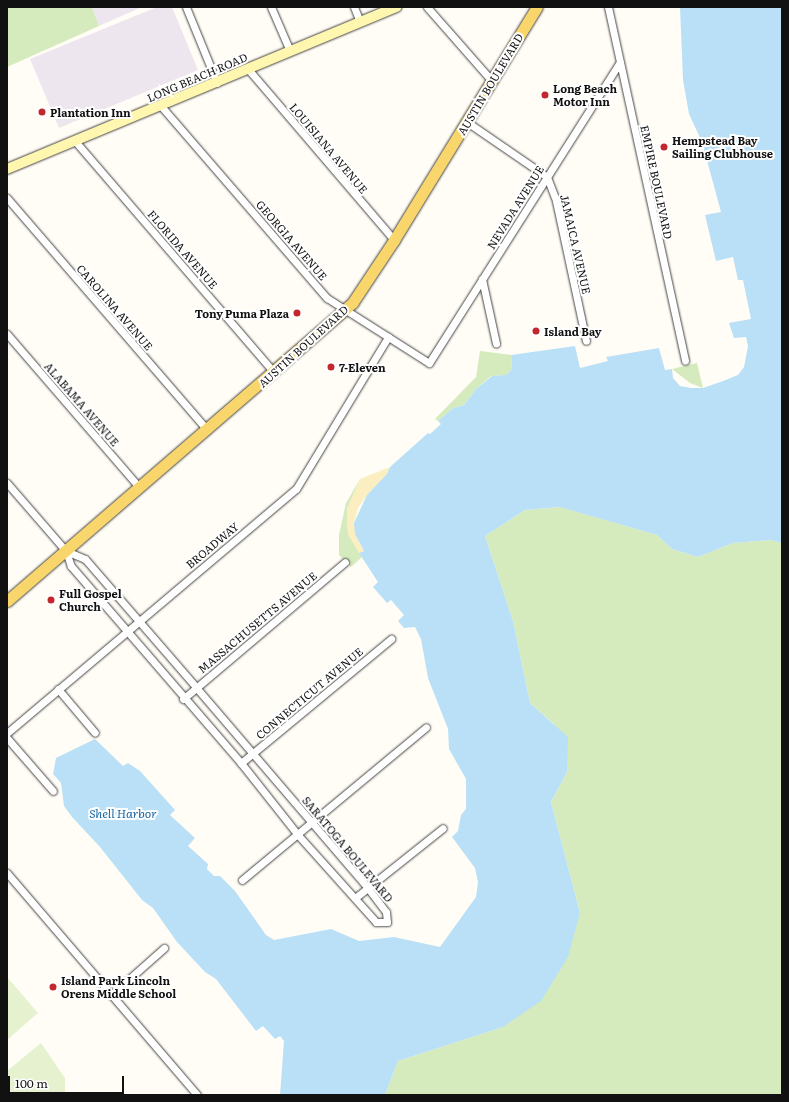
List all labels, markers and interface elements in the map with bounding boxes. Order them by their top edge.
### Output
street label: AUSTIN BOULEVARD [454,31,526,137]
street label: LONG BEACH ROAD [145,50,249,104]
place label: Long Beach Motor Inn [553,82,617,108]
marker: Long Beach Motor Inn [540,90,550,100]
street label: LOUISIANA AVENUE [287,100,371,196]
place label: Plantation Inn [50,105,131,119]
marker: Plantation Inn [37,107,47,117]
street label: EMPIRE BOULEVARD [638,124,676,240]
place label: Hempstead Bay Sailing Clubhouse [672,134,773,160]
marker: Hempstead Bay Sailing Clubhouse [659,142,669,152]
street label: NEVADA AVENUE [484,163,546,251]
street label: JAMAICA AVENUE [558,193,594,295]
street label: GEORGIA AVENUE [254,197,330,283]
street label: FLORIDA AVENUE [145,207,221,291]
street label: CAROLINA AVENUE [74,262,156,352]
street label: AUSTIN BOULEVARD [255,302,351,390]
place label: Tony Puma Plaza [195,306,289,320]
marker: Tony Puma Plaza [292,308,302,318]
place label: Island Bay [544,324,601,338]
marker: Island Bay [531,326,541,336]
street label: ALABAMA AVENUE [42,359,122,449]
place label: 7-Eleven [339,360,386,374]
marker: 7-Eleven [326,362,336,372]
street label: BROADWAY [183,519,241,571]
street label: MASSACHUSETTS AVENUE [195,568,319,676]
place label: Full Gospel Church [59,587,122,613]
marker: Full Gospel Church [46,595,56,605]
street label: CONNECTICUT AVENUE [253,644,365,742]
street label: SARATOGA BOULEVARD [300,793,396,905]
water label: Shell Harbor [89,807,157,821]
place label: Island Park Lincoln Orens Middle School [61,974,176,1000]
marker: Island Park Lincoln Orens Middle School [48,982,58,992]
scale bar [10,1068,126,1094]
text: 100 m [15,1074,48,1092]

